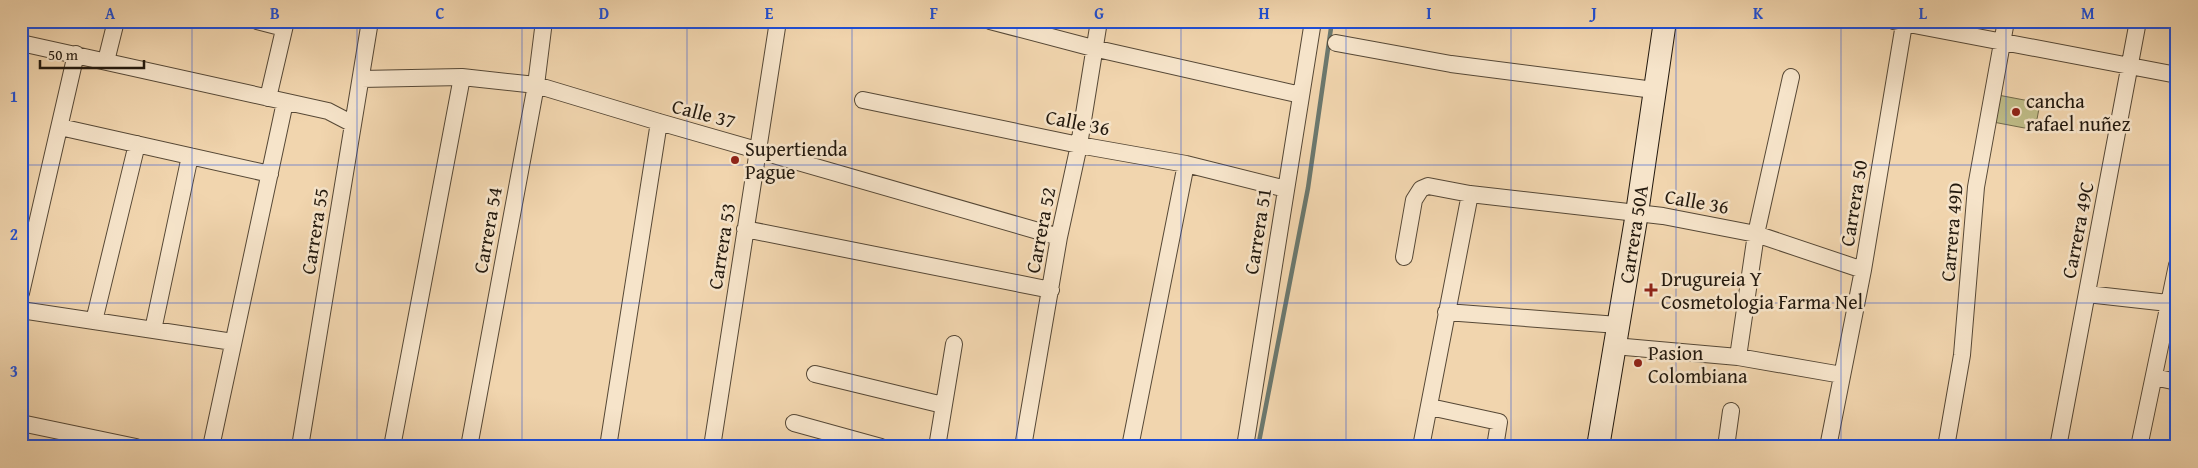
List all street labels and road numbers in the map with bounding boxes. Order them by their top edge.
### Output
street label: Calle 37 [669,91,739,135]
street label: Calle 36 [1044,102,1112,142]
street label: Carrera 50 [1832,158,1874,248]
street label: Carrera 49C [2053,179,2101,281]
street label: Calle 36 [1663,181,1731,221]
street label: Carrera 49D [1932,181,1970,283]
street label: Carrera 50A [1611,183,1655,285]
street label: Carrera 54 [465,185,509,275]
street label: Carrera 52 [1017,185,1063,275]
street label: Carrera 55 [293,186,335,276]
street label: Carrera 51 [1236,186,1278,276]
street label: Carrera 53 [700,201,742,291]

